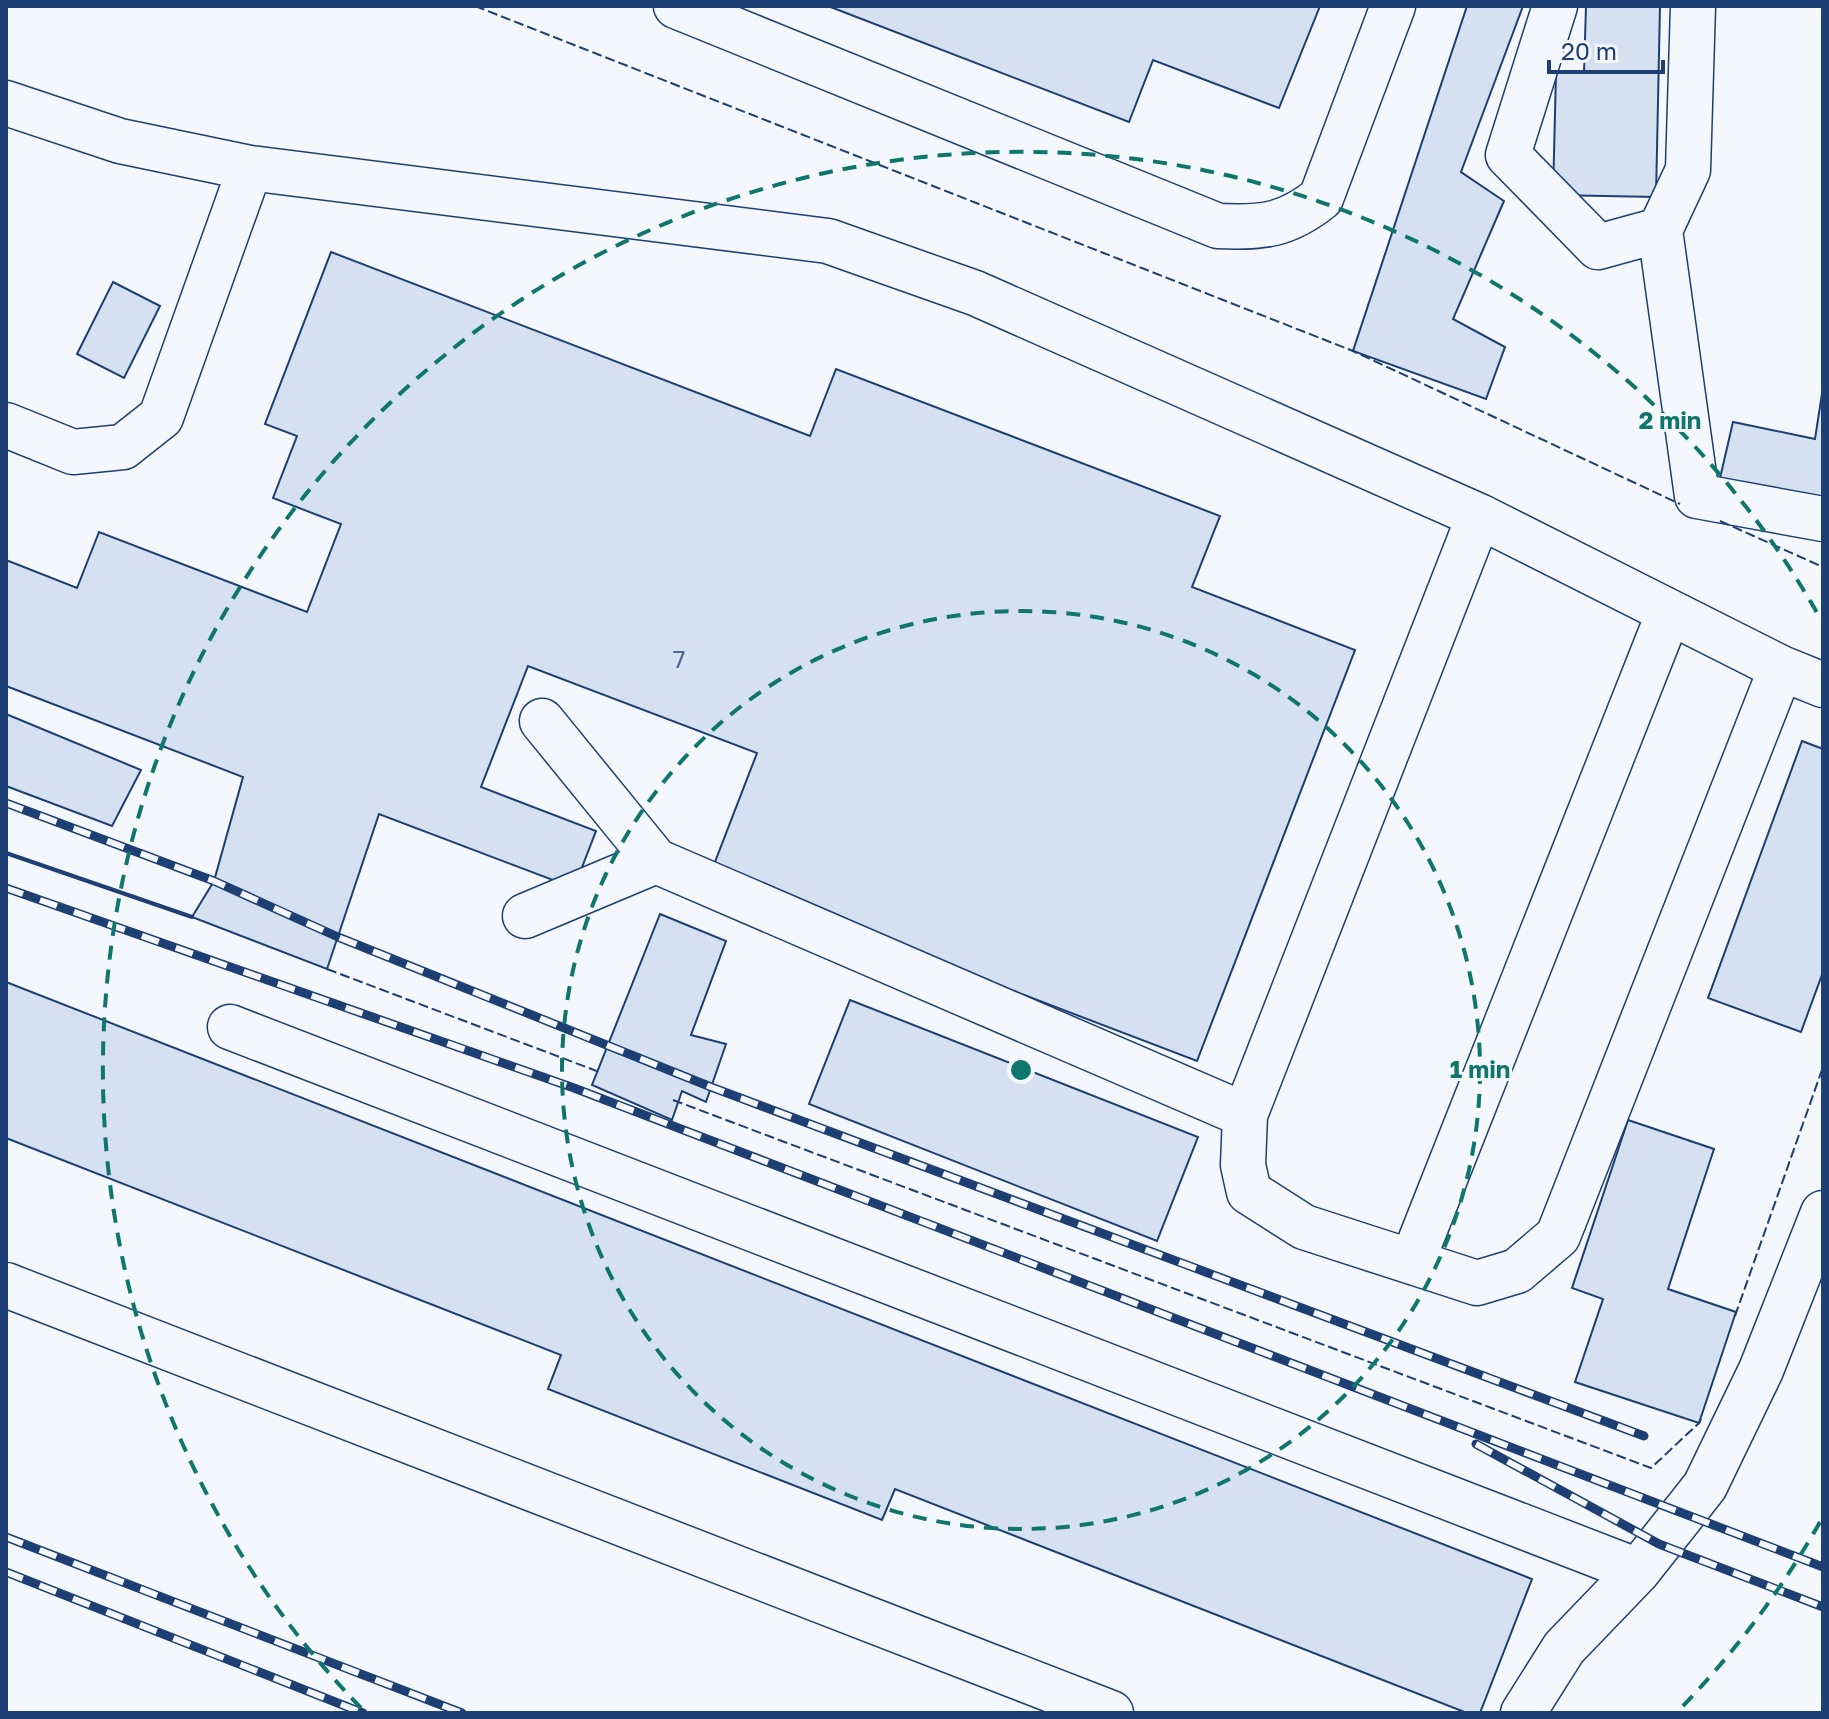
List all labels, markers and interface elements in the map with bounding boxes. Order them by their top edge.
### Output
scale bar [1549,24,1663,74]
text: 20 m [1561,36,1617,65]
text: 2 min [1639,405,1701,434]
house number: 7 [673,644,685,673]
text: 1 min [1450,1054,1510,1083]
centre of rings [1007,1056,1035,1084]

